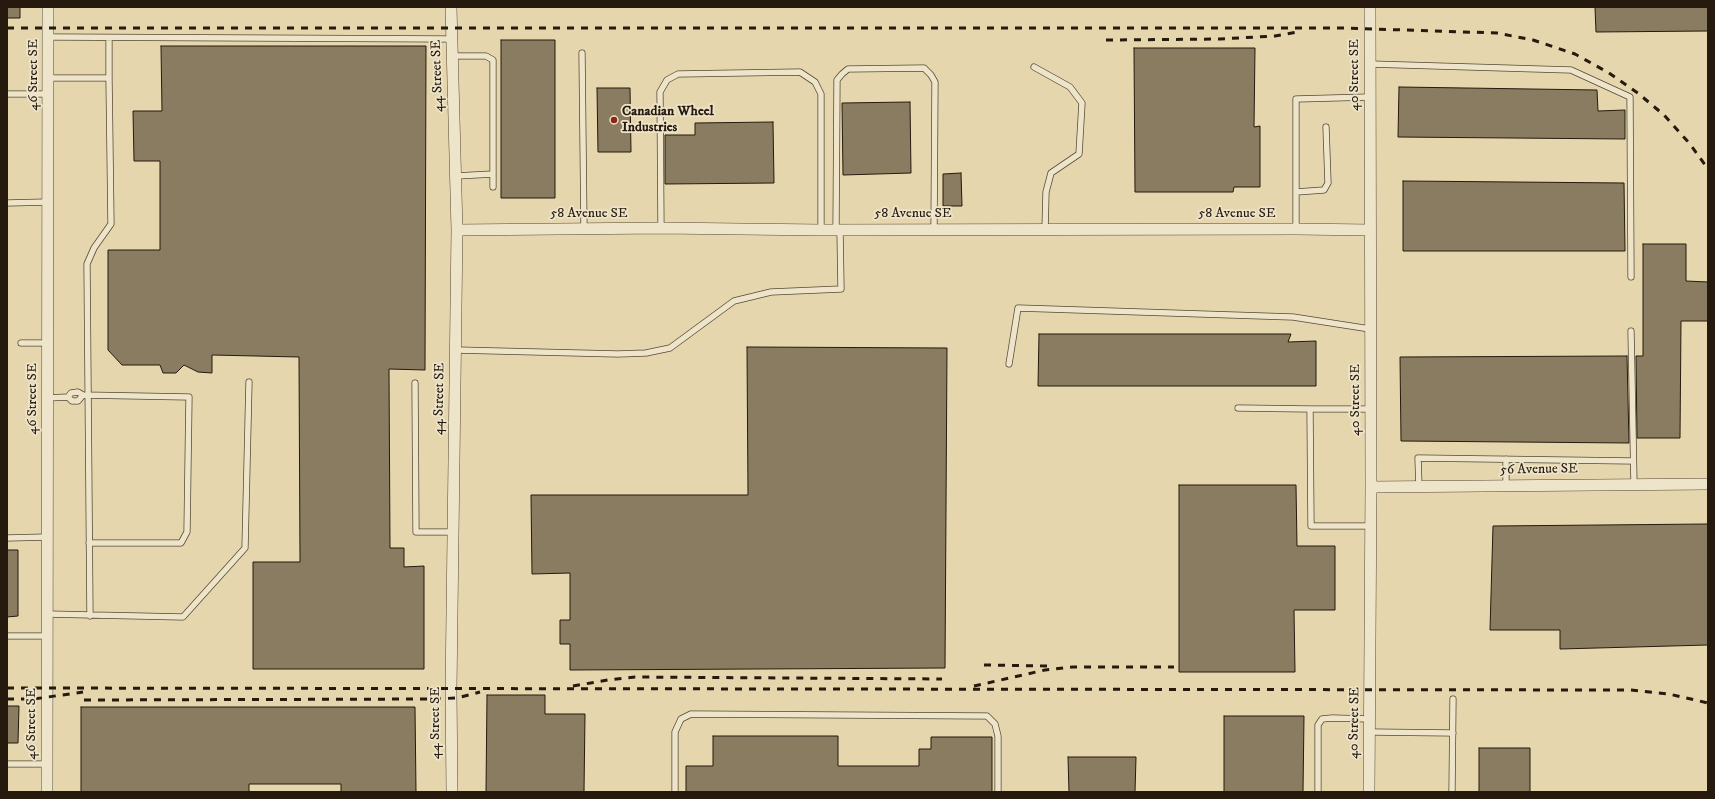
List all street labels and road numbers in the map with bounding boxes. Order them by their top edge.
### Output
street label: 46 Street SE [26,39,42,111]
street label: 44 Street SE [428,39,448,113]
street label: 40 Street SE [1347,39,1363,111]
street label: 58 Avenue SE [550,206,628,222]
street label: 58 Avenue SE [874,206,952,222]
street label: 58 Avenue SE [1198,206,1276,222]
street label: 46 Street SE [25,363,41,435]
street label: 44 Street SE [431,363,449,435]
street label: 40 Street SE [1348,364,1364,436]
street label: 56 Avenue SE [1500,461,1578,479]
street label: 44 Street SE [428,687,444,759]
street label: 40 Street SE [1346,687,1364,759]
street label: 46 Street SE [24,688,40,760]

